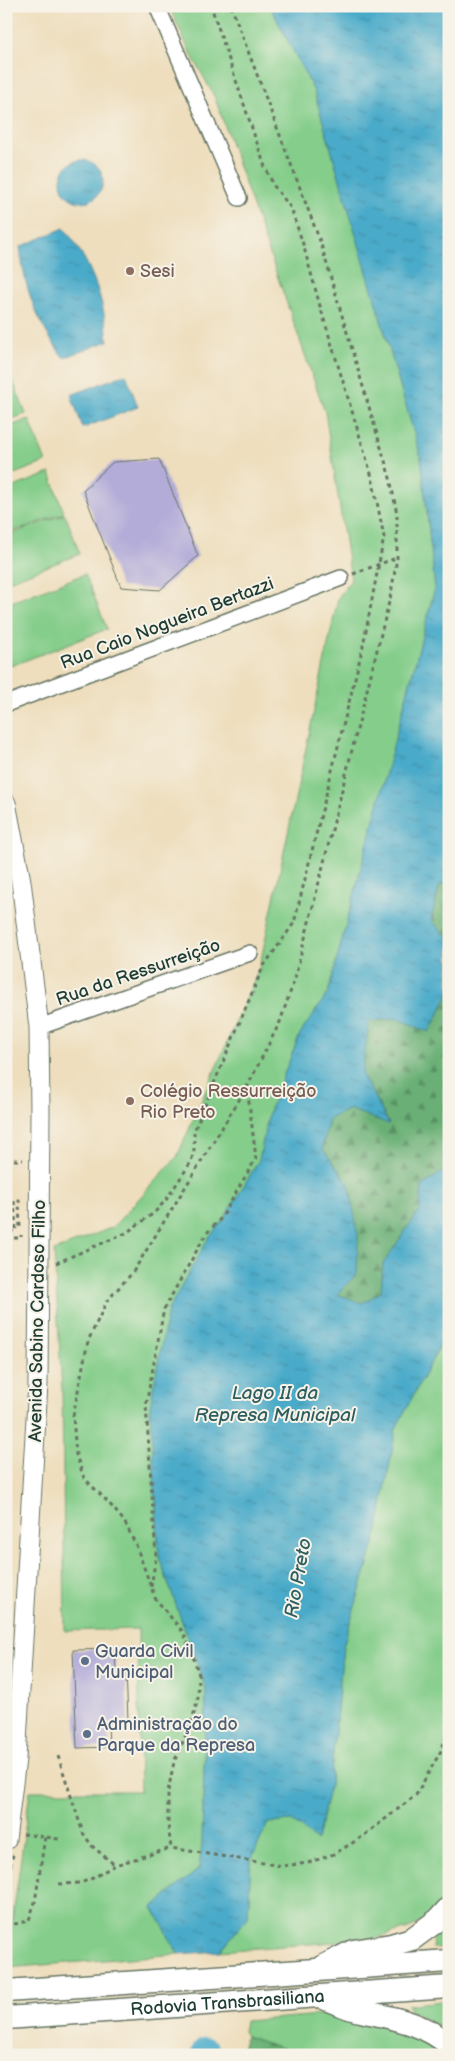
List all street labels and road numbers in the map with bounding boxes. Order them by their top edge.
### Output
street label: Rua Caio Nogueira Bertazzi [58,573,277,674]
street label: Rua da Ressurreição [53,935,223,1010]
street label: Avenida Sabino Cardoso Filho [25,1200,50,1442]
street label: Rodovia Transbrasiliana [130,1986,325,2020]

